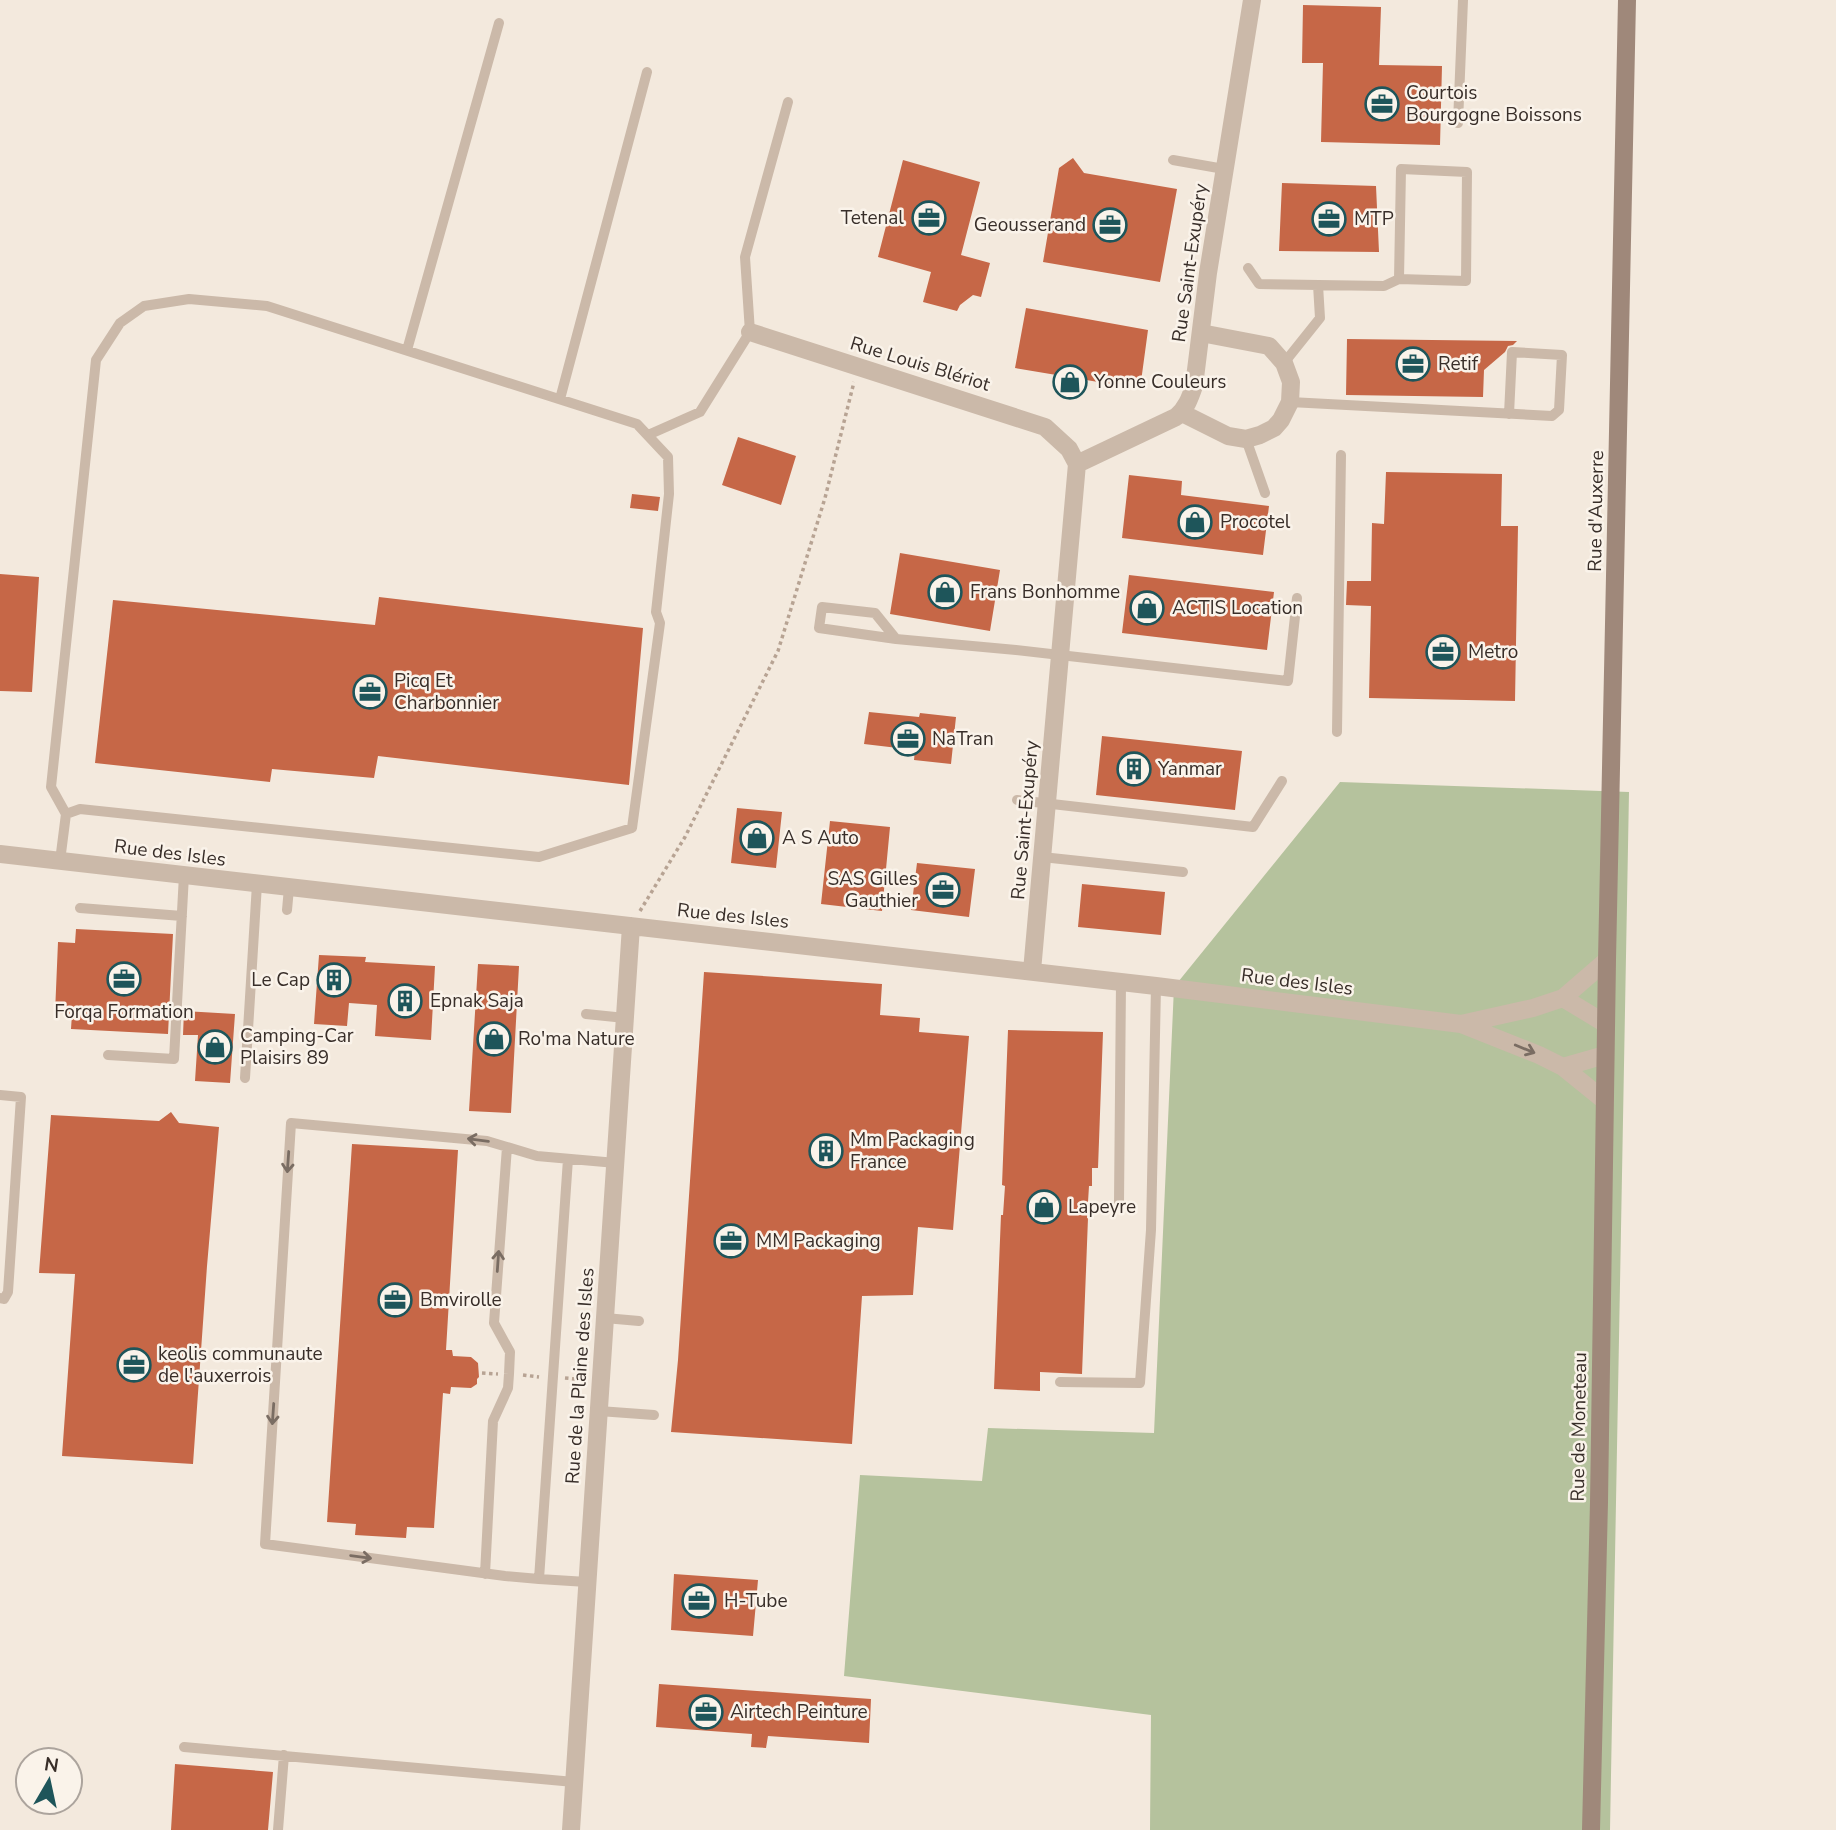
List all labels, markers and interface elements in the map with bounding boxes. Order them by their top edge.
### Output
place label: Courtois Bourgogne Boissons [1406,80,1582,128]
office icon: Courtois Bourgogne Boissons [1363,85,1401,123]
street label: Rue Saint-Exupéry [1166,182,1214,344]
office icon: Tetenal [910,199,948,237]
office icon: MTP [1310,200,1348,238]
place label: Tetenal [841,205,904,231]
office icon: Geousserand [1091,206,1129,244]
place label: MTP [1354,206,1394,232]
place label: Geousserand [974,212,1086,238]
street label: Rue Louis Blériot [847,330,993,398]
office icon: Retif [1394,345,1432,383]
place label: Retif [1438,351,1479,377]
shop icon: Yonne Couleurs [1051,363,1089,401]
place label: Yonne Couleurs [1093,369,1226,395]
street label: Rue d'Auxerre [1582,450,1610,572]
shop icon: Procotel [1176,503,1214,541]
place label: Procotel [1220,509,1291,535]
shop icon: Frans Bonhomme [926,573,964,611]
place label: Frans Bonhomme [970,579,1120,605]
shop icon: ACTIS Location [1128,589,1166,627]
place label: ACTIS Location [1172,595,1303,621]
office icon: Metro [1424,633,1462,671]
place label: Metro [1468,639,1518,665]
place label: Picq Et Charbonnier [394,668,499,716]
office icon: Picq Et Charbonnier [351,673,389,711]
office icon: NaTran [889,720,927,758]
place label: NaTran [932,726,994,752]
street label: Rue Saint-Exupéry [1005,739,1045,901]
building icon: Yanmar [1115,750,1153,788]
place label: Yanmar [1157,756,1222,782]
shop icon: A S Auto [738,819,776,857]
place label: A S Auto [782,825,859,851]
street label: Rue des Isles [113,833,227,873]
place label: SAS Gilles Gauthier [827,866,918,914]
office icon: SAS Gilles Gauthier [924,871,962,909]
street label: Rue des Isles [676,897,790,935]
office icon: Forqa Formation [105,960,143,998]
building icon: Le Cap [315,961,353,999]
street label: Rue des Isles [1240,962,1354,1002]
place label: Le Cap [251,967,310,993]
building icon: Epnak Saja [386,982,424,1020]
place label: Epnak Saja [430,988,524,1014]
place label: Forqa Formation [54,999,194,1025]
shop icon: Ro'ma Nature [475,1020,513,1058]
place label: Camping-Car Plaisirs 89 [240,1023,354,1071]
place label: Ro'ma Nature [518,1026,635,1052]
shop icon: Camping-Car Plaisirs 89 [196,1028,234,1066]
one-way arrow [1513,1044,1535,1057]
place label: Mm Packaging France [850,1127,975,1175]
building icon: Mm Packaging France [807,1132,845,1170]
one-way arrow [467,1134,490,1147]
one-way arrow [282,1151,295,1174]
shop icon: Lapeyre [1025,1188,1063,1226]
place label: Lapeyre [1068,1194,1136,1220]
office icon: MM Packaging [712,1222,750,1260]
place label: MM Packaging [756,1228,881,1254]
one-way arrow [492,1250,505,1273]
street label: Rue de la Plaine des Isles [559,1267,601,1485]
office icon: Bmvirolle [376,1281,414,1319]
place label: Bmvirolle [420,1287,502,1313]
place label: keolis communaute de l'auxerrois [158,1341,323,1389]
office icon: keolis communaute de l'auxerrois [115,1346,153,1384]
street label: Rue de Moneteau [1565,1352,1593,1502]
one-way arrow [266,1402,279,1425]
one-way arrow [349,1550,372,1563]
office icon: H-Tube [680,1582,718,1620]
place label: H-Tube [724,1588,788,1614]
office icon: Airtech Peinture [687,1693,725,1731]
place label: Airtech Peinture [730,1699,868,1725]
north arrow [14,1746,84,1816]
text: N [42,1751,61,1779]

